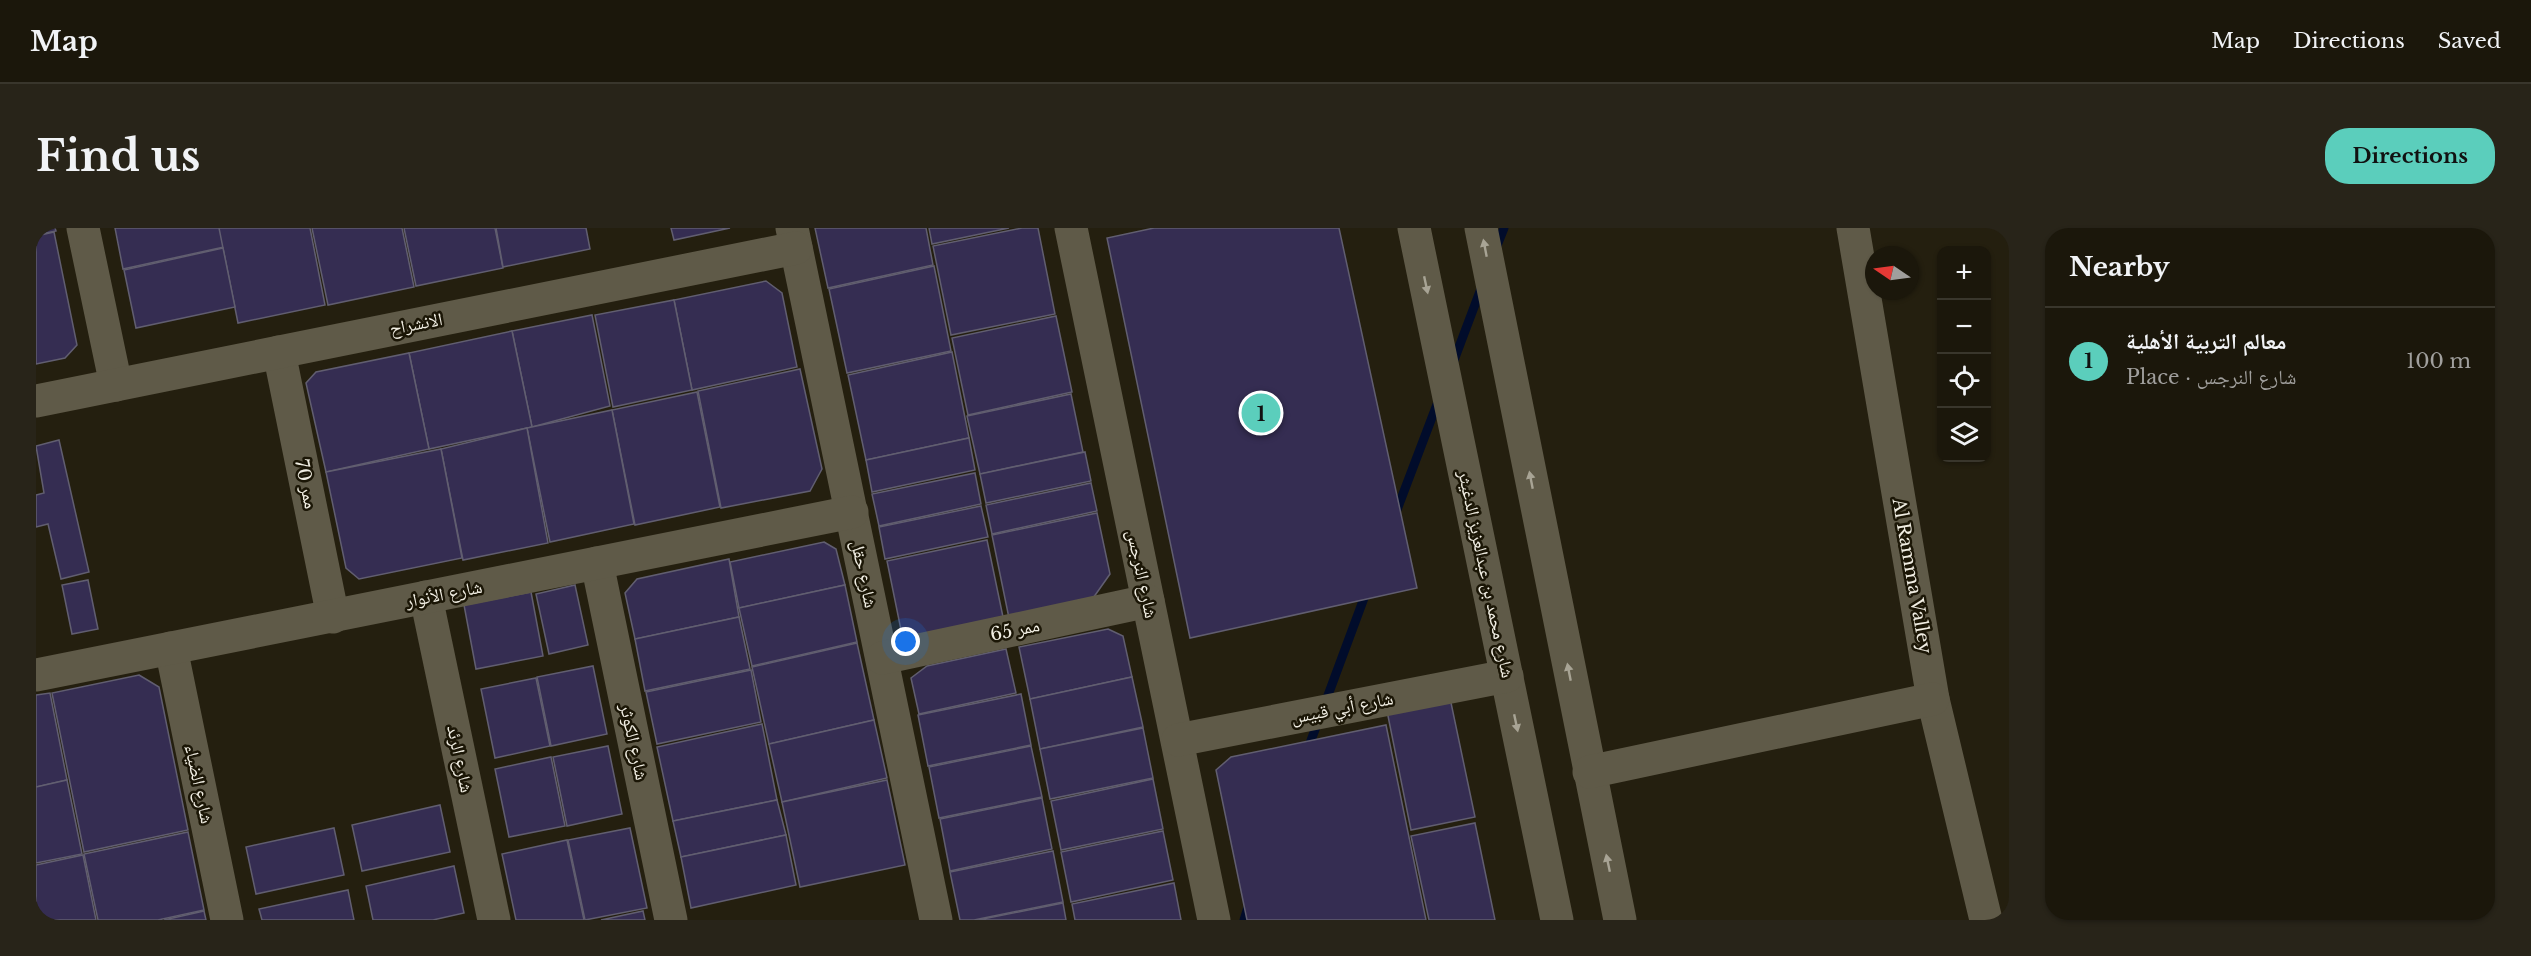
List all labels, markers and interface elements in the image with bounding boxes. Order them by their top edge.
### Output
text: Map [30,24,98,59]
text: Map [2211,28,2260,54]
text: Directions [2293,28,2405,54]
text: Saved [2438,28,2501,54]
button: Directions [2325,128,2495,184]
text: Find us [36,130,200,182]
one-way arrow [1480,238,1489,257]
north arrow [1865,246,1919,300]
map controls [1937,246,1991,462]
button: + [1937,246,1991,300]
text: Nearby [2069,251,2170,283]
one-way arrow [1422,276,1431,295]
button: − [1937,300,1991,354]
street label: الانشراح [388,308,445,341]
text: معالم التربية الأهلية [2126,328,2286,355]
text: 1 [2084,349,2093,373]
text: 100 m [2406,349,2471,373]
button: locate [1937,354,1991,408]
text: Place · شارع النرجس [2126,365,2296,389]
pin: 1 [1242,390,1280,435]
button: layers [1937,408,1991,462]
street label: ممر 70 [290,457,322,511]
street label: شارع محمد بن عبدالعزيز الدغيثر [1453,467,1519,680]
one-way arrow [1526,471,1535,490]
street label: Al Ramma Valley [1887,496,1937,656]
street label: شارع النرجس [1122,528,1162,620]
street label: شارع حقل [846,538,882,610]
street label: شارع الأنوار [403,576,484,612]
street label: ممر 65 [988,614,1042,646]
your location [891,627,920,656]
one-way arrow [1564,662,1573,681]
street label: شارع أبي قبيس [1289,687,1396,732]
street label: شارع الكوثر [615,701,653,782]
one-way arrow [1512,714,1521,733]
street label: شارع الرئد [442,723,478,795]
street label: شارع الضياء [180,742,218,826]
one-way arrow [1603,853,1612,872]

